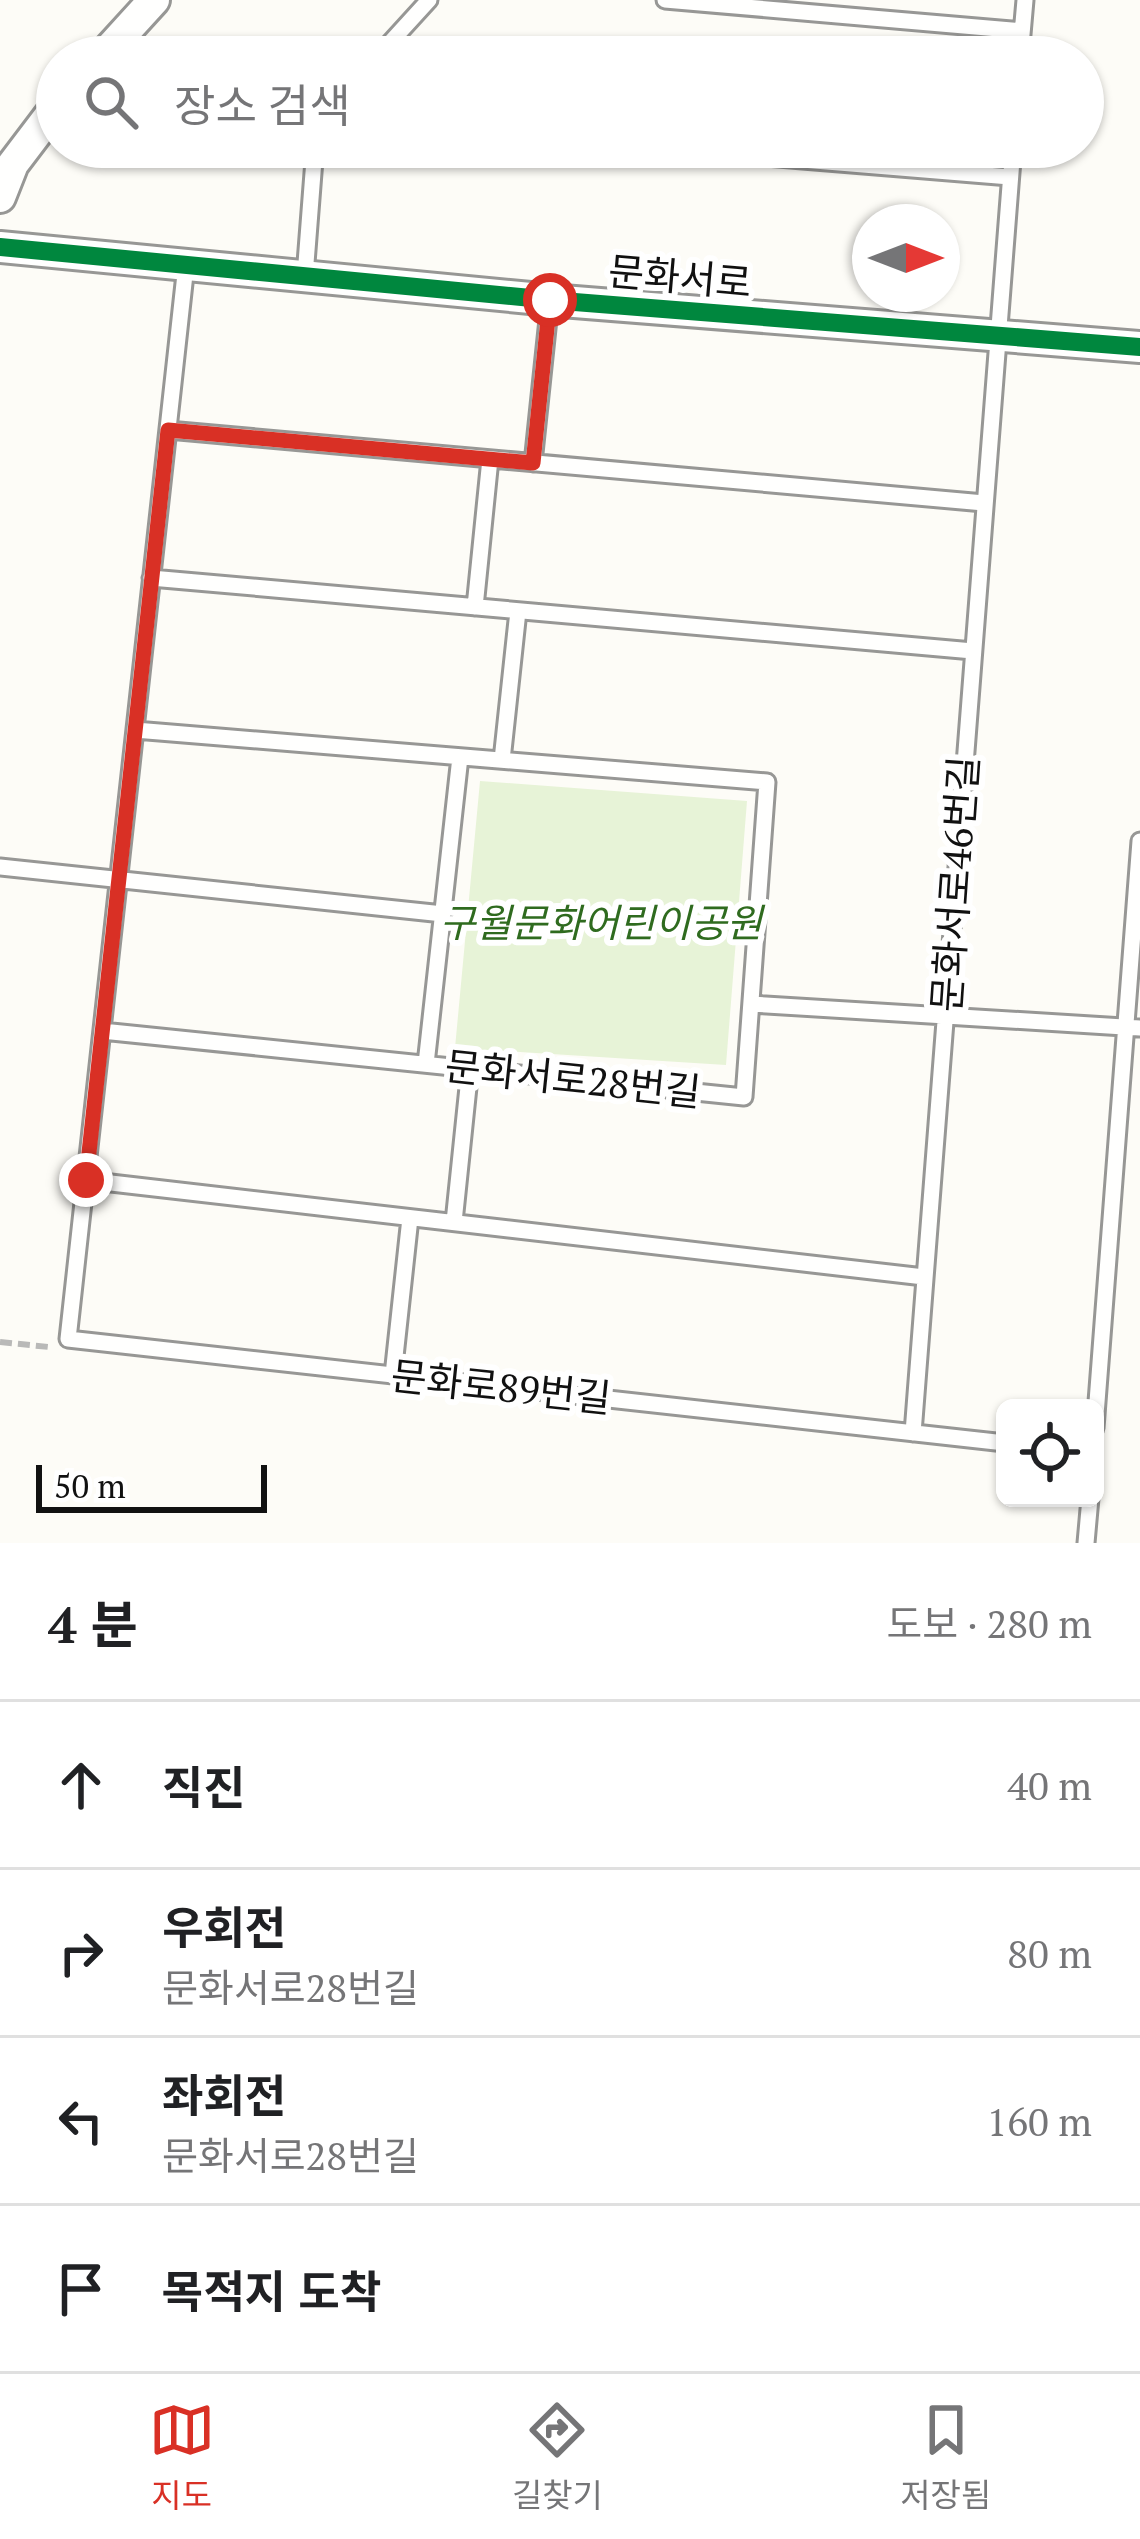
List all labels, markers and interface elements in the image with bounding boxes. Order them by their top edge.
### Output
search box [36,36,1104,168]
icon: search [78,69,144,135]
text: 장소 검색 [174,75,351,135]
north arrow [852,204,960,312]
street label: 문화서로 [606,244,754,308]
route start [523,273,577,327]
street label: 문화서로46번길 [919,754,989,1014]
park label: 구월문화어린이공원 [440,896,766,948]
street label: 문화서로28번길 [443,1039,704,1117]
route end [59,1153,113,1207]
street label: 문화로89번길 [388,1349,614,1423]
map controls [996,1399,1104,1507]
button: locate [996,1399,1104,1507]
scale bar [36,1459,267,1512]
text: 50 m [54,1464,126,1507]
text: 4 분 [48,1590,138,1658]
text: 도보 · 280 m [886,1597,1092,1649]
icon: ahead [48,1752,114,1818]
text: 직진 [162,1757,245,1817]
text: 40 m [1007,1759,1092,1811]
text: 우회전 [162,1897,286,1957]
icon: right [48,1920,114,1986]
text: 80 m [1007,1927,1092,1979]
text: 문화서로28번길 [162,1961,419,2013]
text: 좌회전 [162,2065,286,2125]
icon: left [48,2088,114,2154]
text: 160 m [987,2095,1092,2147]
text: 문화서로28번길 [162,2129,419,2181]
icon: arrive [48,2256,114,2322]
text: 목적지 도착 [162,2261,381,2321]
tab: 지도 [149,2397,215,2517]
tab: 길찾기 [512,2397,603,2517]
tab: 저장됨 [900,2397,991,2517]

